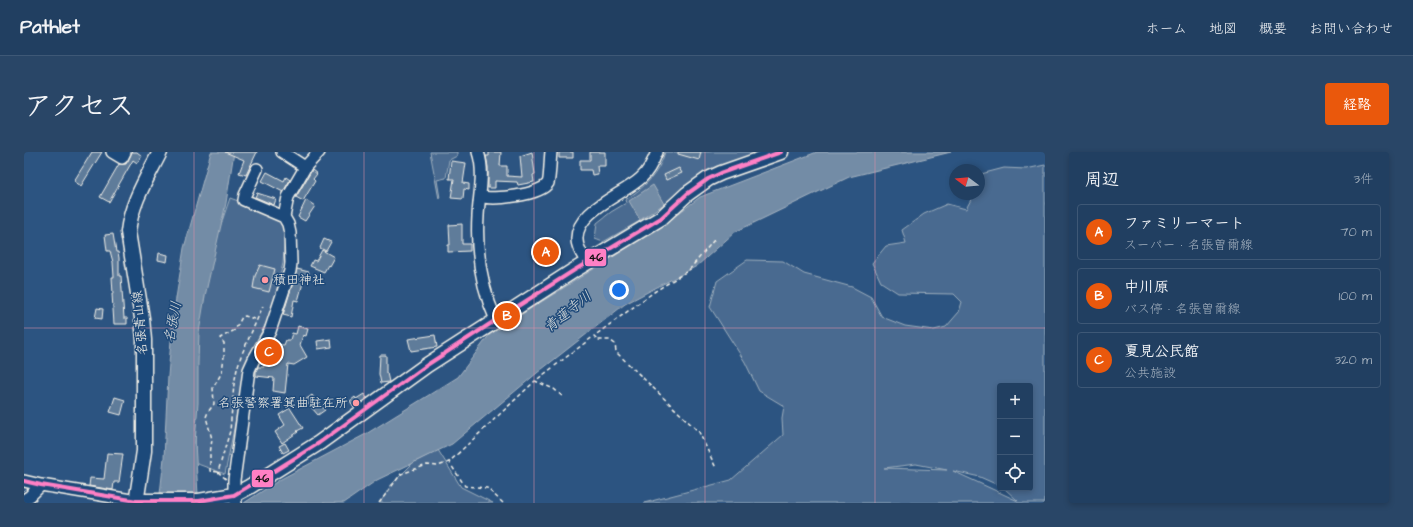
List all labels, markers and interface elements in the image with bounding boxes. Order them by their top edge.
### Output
text: Pathlet [20,14,80,41]
text: ホーム [1146,19,1187,39]
text: 地図 [1209,19,1237,39]
text: 概要 [1259,19,1287,39]
text: お問い合わせ [1309,19,1393,39]
button: 経路 [1325,83,1389,125]
text: アクセス [24,87,134,126]
north arrow [949,164,985,200]
text: 周辺 [1085,168,1119,192]
text: 3件 [1353,170,1373,188]
text: ファミリーマート [1124,213,1245,234]
text: A [1095,223,1103,241]
text: 70 m [1340,223,1372,241]
text: スーパー · 名張曽爾線 [1124,236,1253,254]
pin: A [533,237,559,267]
line badge: 46 [584,248,607,267]
text: 46 [589,250,603,265]
place label: 積田神社 [273,271,325,289]
marker: 積田神社 [260,275,270,285]
text: 中川原 [1124,277,1169,298]
your location [609,280,629,300]
water label: 青蓮寺川 [540,287,596,337]
text: B [1094,287,1104,305]
text: 100 m [1339,287,1372,305]
street label: 名張青山線 [128,289,152,356]
water label: 名張川 [159,299,187,345]
text: バス停 · 名張曽爾線 [1124,300,1240,318]
pin: B [494,301,520,331]
pin: C [256,337,282,367]
text: 夏見公民館 [1124,341,1199,362]
text: C [1094,351,1104,369]
text: 320 m [1334,351,1372,369]
text: 公共施設 [1124,364,1176,382]
map controls [997,383,1033,491]
button: + [997,383,1033,419]
place label: 名張警察署箕曲駐在所 [218,394,348,412]
marker: 名張警察署箕曲駐在所 [351,398,361,408]
button: − [997,419,1033,455]
button: locate [997,455,1033,491]
line badge: 46 [251,469,274,488]
text: 46 [255,471,269,486]

